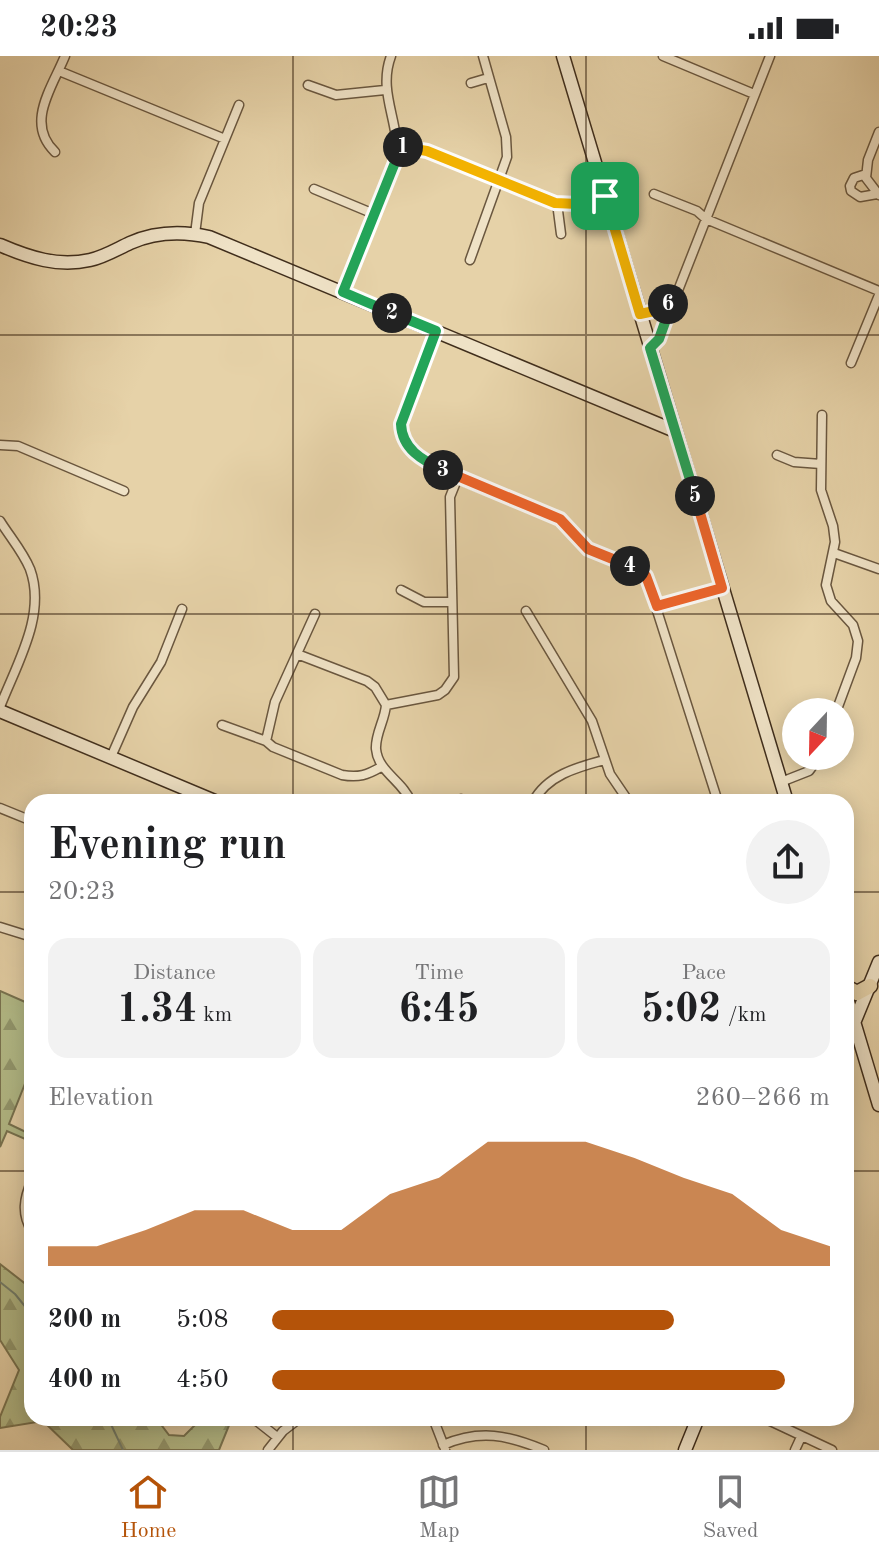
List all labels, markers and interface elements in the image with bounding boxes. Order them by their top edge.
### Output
text: 20:23 [40,13,118,43]
pin: 1 [383,127,423,167]
text: 1 [397,136,409,158]
pin [571,162,639,230]
icon: arrive [583,174,627,218]
pin: 6 [648,284,688,324]
pin: 2 [372,293,412,333]
text: 6 [662,293,674,315]
text: 2 [386,302,398,324]
pin: 3 [423,450,463,490]
text: 3 [437,459,449,481]
pin: 5 [675,476,715,516]
text: 5 [689,485,701,507]
pin: 4 [610,546,650,586]
text: 4 [624,555,636,577]
north arrow [782,698,854,770]
map controls [782,698,854,770]
button: share [746,820,830,904]
text: Evening run [48,824,286,868]
text: 20:23 [48,879,116,905]
text: Distance [133,962,216,984]
text: Time [414,962,464,984]
text: Pace [681,962,726,984]
text: 1.34 [116,991,197,1031]
text: 6:45 [399,991,479,1031]
text: 5:02 [641,991,722,1031]
text: km [197,1004,232,1026]
text: /km [722,1004,767,1026]
text: Elevation [48,1085,154,1111]
text: 260–266 m [695,1085,830,1111]
text: 200 m [48,1307,121,1333]
text: 5:08 [176,1307,229,1333]
text: 400 m [48,1367,121,1393]
text: 4:50 [176,1367,229,1393]
tab: Home [121,1470,176,1545]
tab: Map [417,1470,461,1545]
tab: Saved [702,1470,758,1545]

